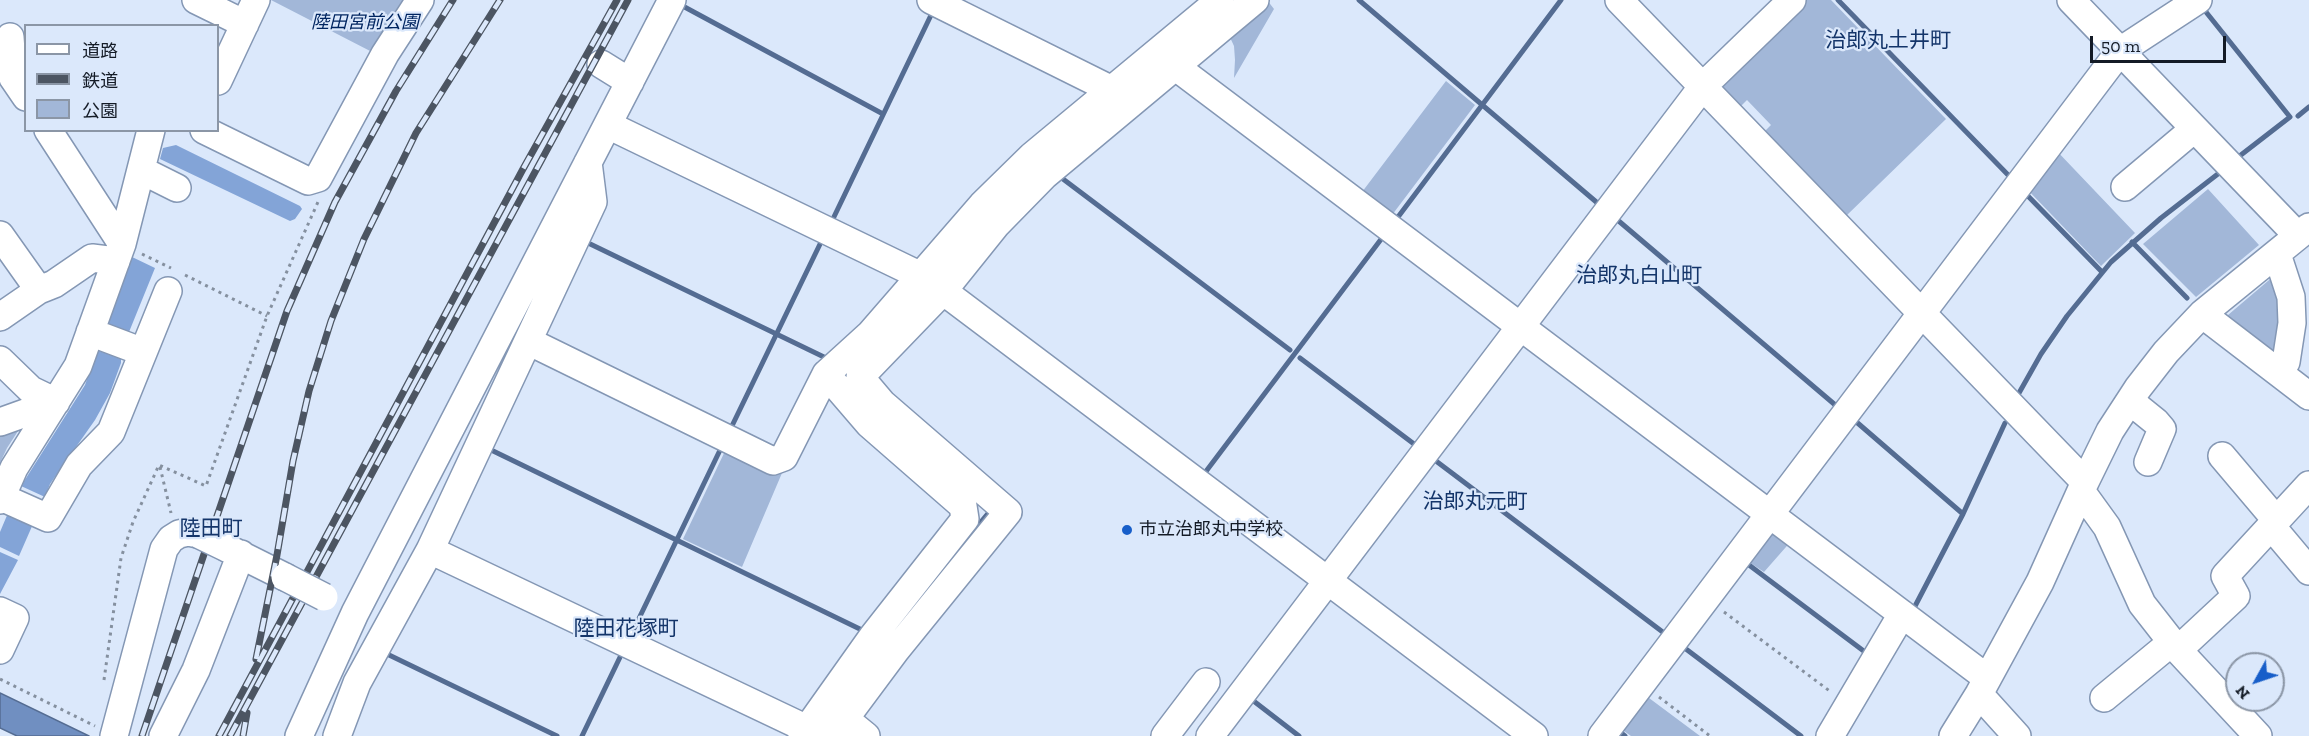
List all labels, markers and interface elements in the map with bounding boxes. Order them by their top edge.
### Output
park label: 陸田宮前公園 [311,12,419,34]
legend [24,24,219,132]
scale bar [2093,24,2230,62]
district label: 治郎丸土井町 [1825,28,1951,54]
text: 50 m [2101,35,2140,57]
text: 道路 [82,40,118,62]
text: 鉄道 [82,70,118,92]
text: 公園 [82,100,118,122]
district label: 治郎丸白山町 [1576,263,1702,289]
district label: 治郎丸元町 [1423,489,1527,515]
district label: 陸田町 [180,516,242,542]
place label: 市立治郎丸中学校 [1139,519,1283,541]
marker: 市立治郎丸中学校 [1120,523,1134,537]
district label: 陸田花塚町 [574,616,678,642]
north arrow [2225,652,2285,712]
text: N [2231,682,2254,703]

